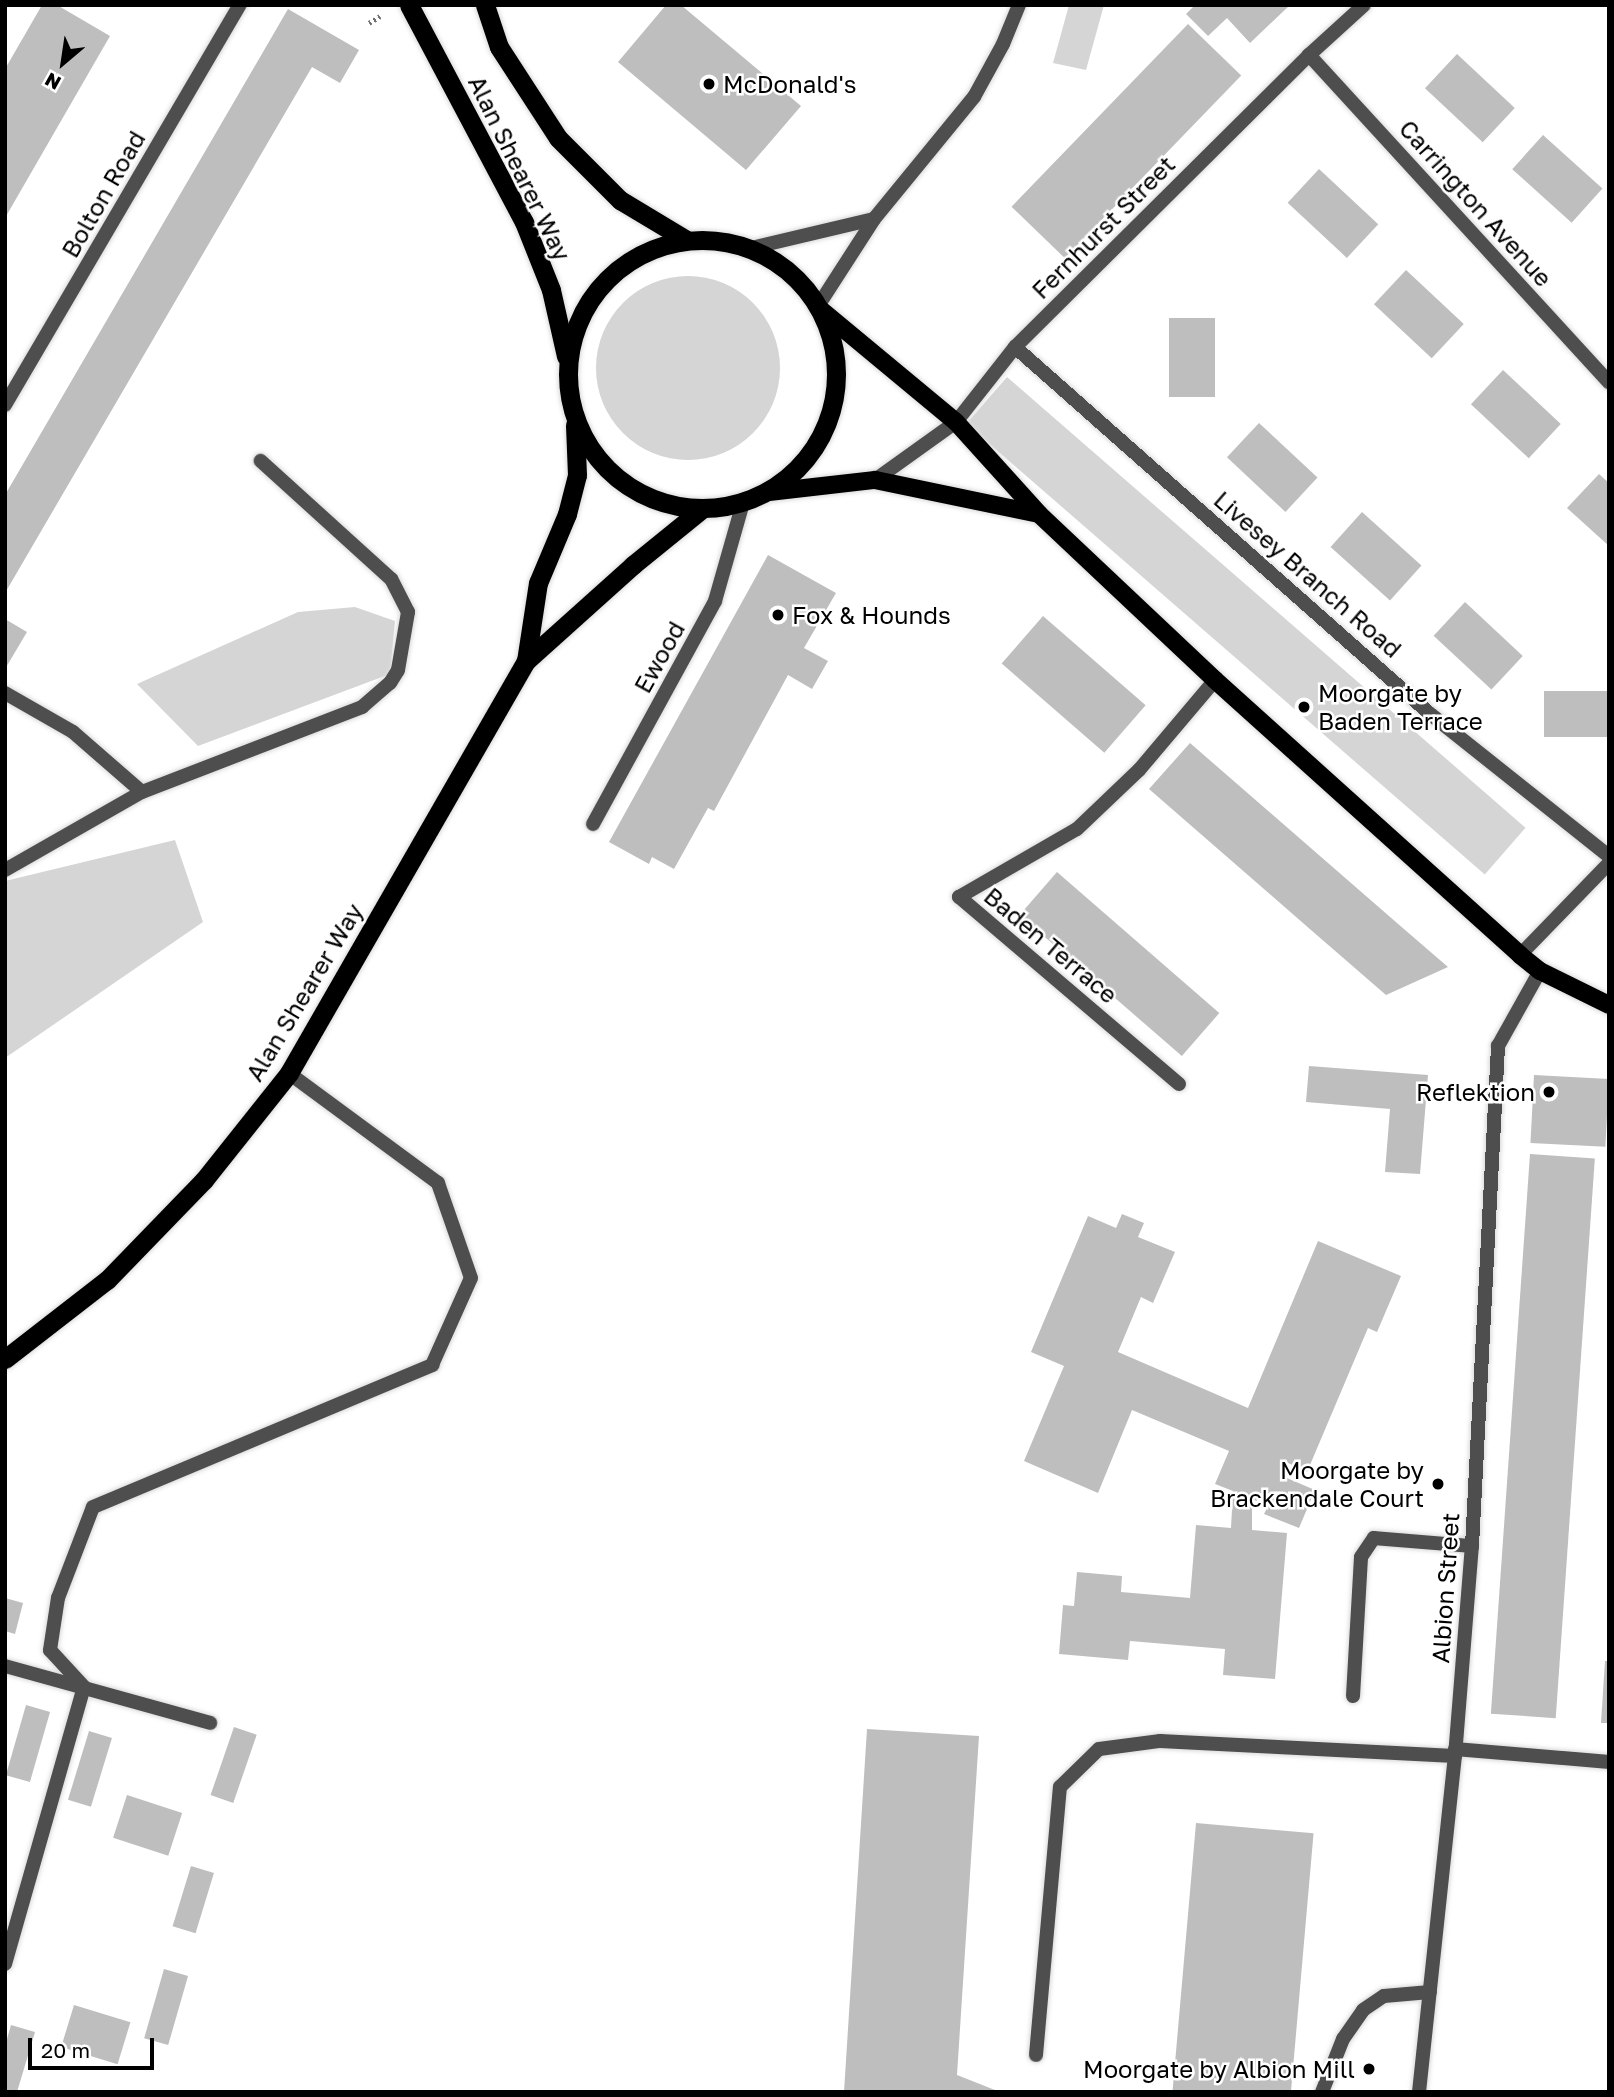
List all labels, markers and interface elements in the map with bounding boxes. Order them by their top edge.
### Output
north arrow [28,28,98,98]
text: N [41,68,64,95]
place label: McDonald's [723,70,856,98]
street label: Alan Shearer Way [463,71,577,265]
marker: McDonald's [701,76,717,92]
street label: Carrington Avenue [1394,114,1558,292]
street label: Bolton Road [55,126,151,262]
street label: Fernhurst Street [1026,150,1180,304]
street label: Livesey Branch Road [1208,485,1408,663]
place label: Fox & Hounds [792,601,951,629]
marker: Fox & Hounds [770,607,786,623]
street label: Ewood [628,616,690,698]
place label: Moorgate by Baden Terrace [1318,679,1483,735]
marker: Moorgate by Baden Terrace [1296,699,1312,715]
street label: Baden Terrace [979,881,1123,1009]
street label: Alan Shearer Way [240,898,368,1086]
place label: Reflektion [1416,1078,1535,1106]
marker: Reflektion [1541,1084,1557,1100]
place label: Moorgate by Brackendale Court [1210,1456,1424,1512]
marker: Moorgate by Brackendale Court [1430,1476,1446,1492]
street label: Albion Street [1425,1512,1465,1664]
scale bar [32,2024,158,2068]
text: 20 m [41,2037,90,2063]
place label: Moorgate by Albion Mill [1083,2055,1355,2083]
marker: Moorgate by Albion Mill [1361,2061,1377,2077]

